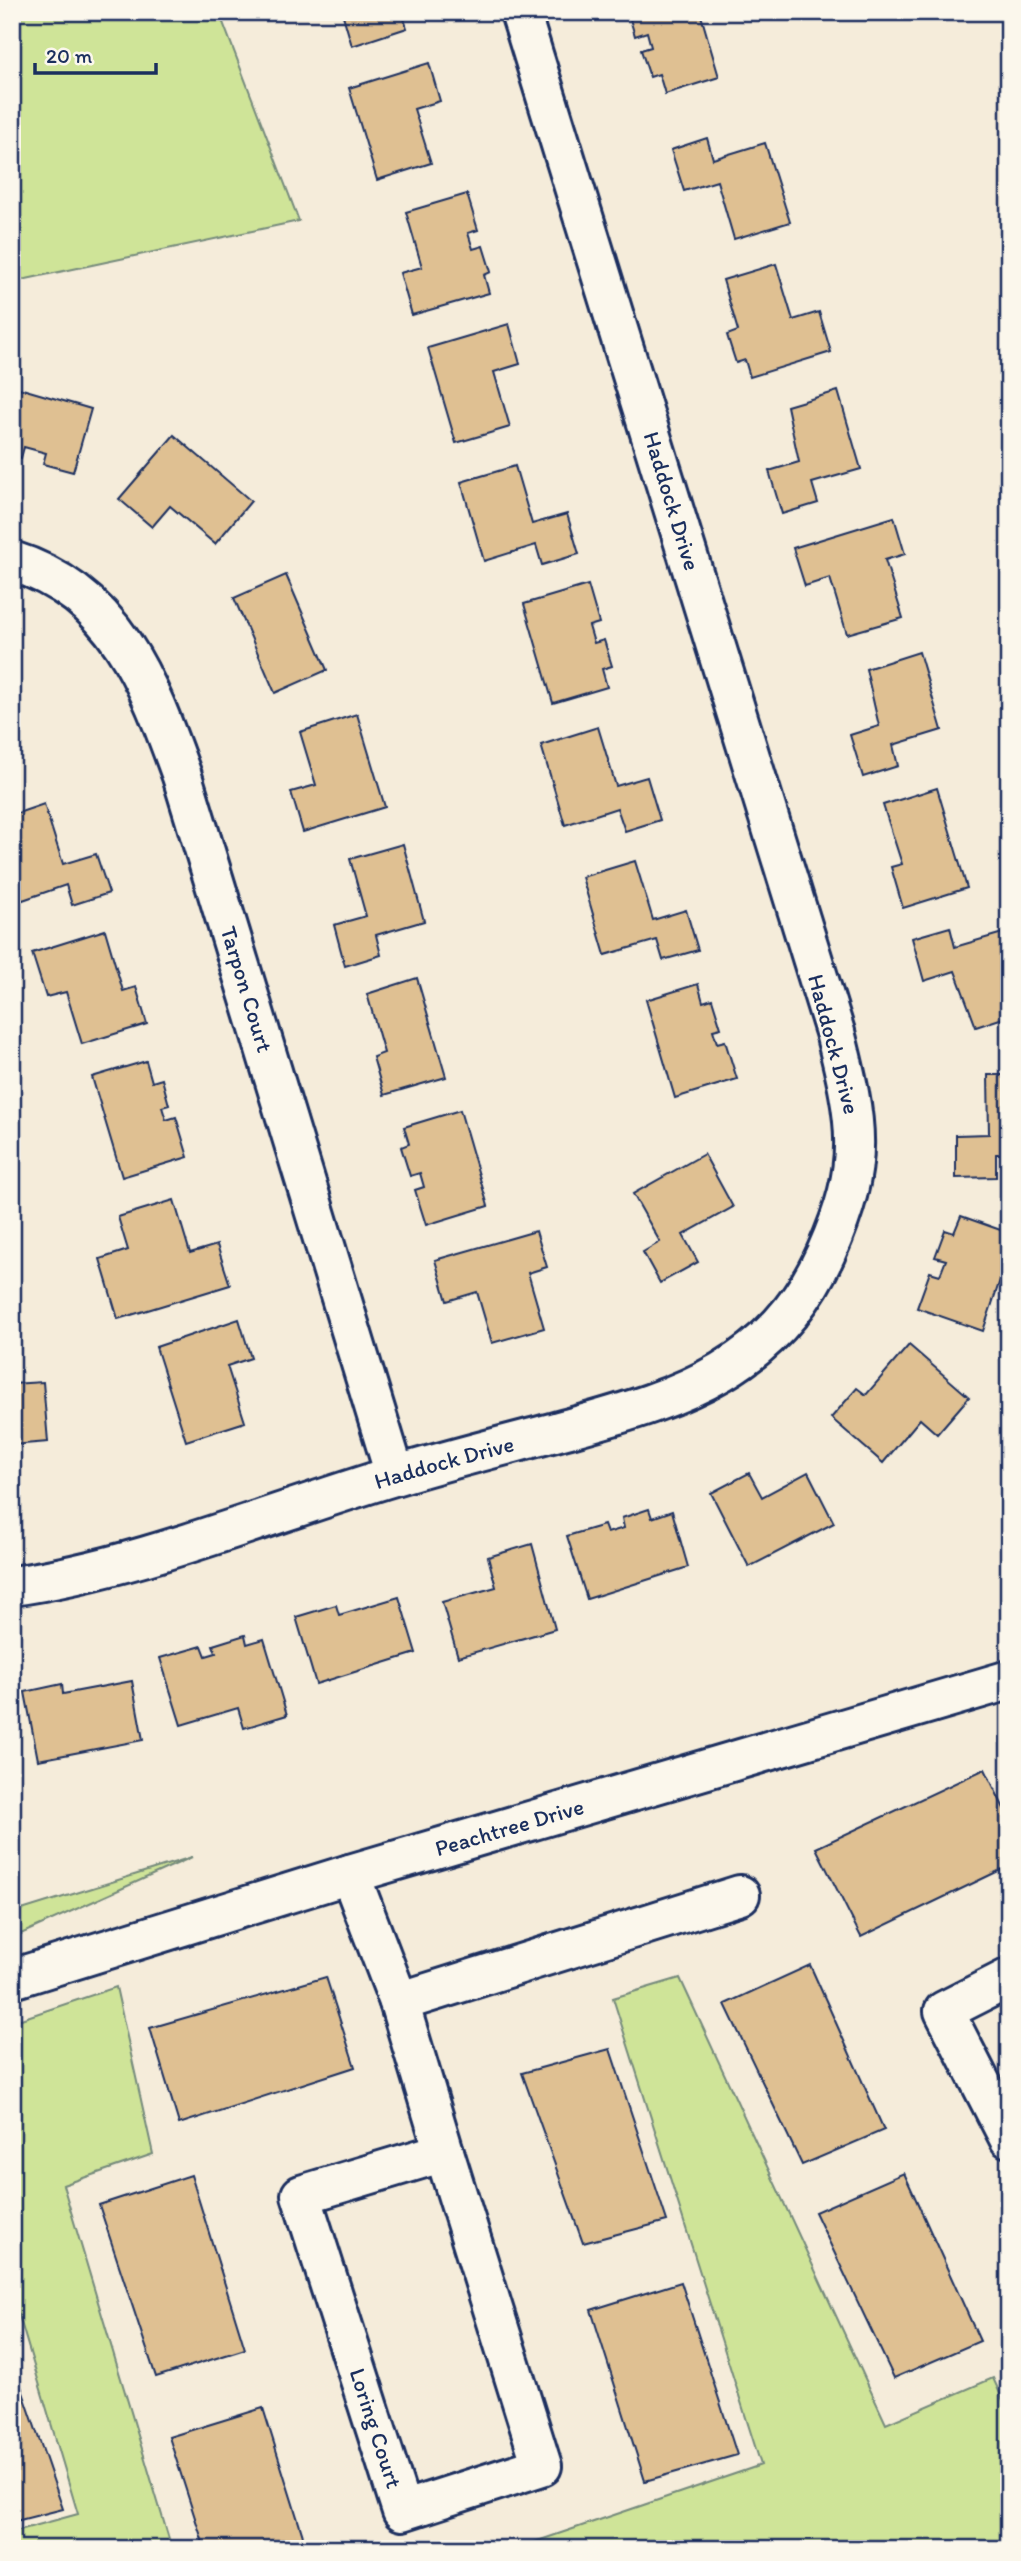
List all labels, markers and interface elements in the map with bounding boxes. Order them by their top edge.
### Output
scale bar [35,32,156,76]
text: 20 m [46,43,93,68]
street label: Haddock Drive [638,428,706,574]
street label: Tarpon Court [215,923,279,1056]
street label: Haddock Drive [802,971,866,1117]
street label: Haddock Drive [371,1429,517,1495]
street label: Peachtree Drive [432,1792,587,1862]
street label: Loring Court [343,2364,409,2492]

